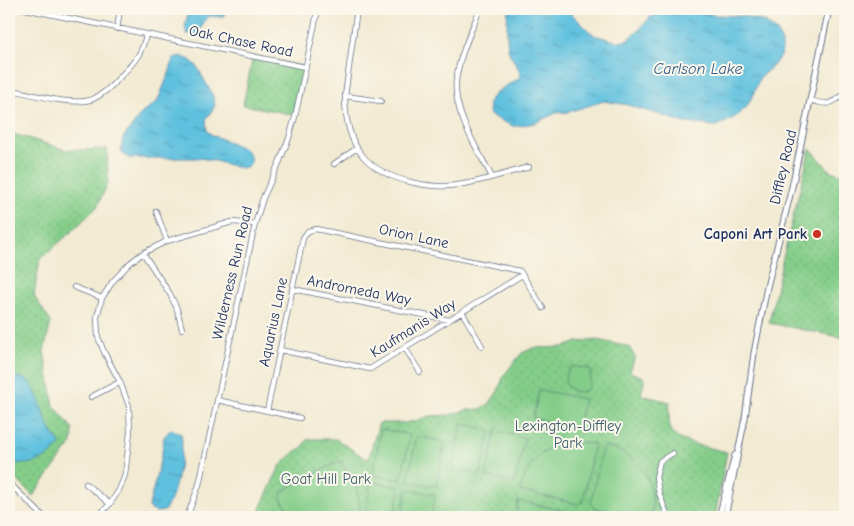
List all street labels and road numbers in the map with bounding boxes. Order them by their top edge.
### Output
street label: Oak Chase Road [187,21,295,61]
street label: Diffley Road [766,128,800,206]
street label: Wilderness Run Road [208,204,256,342]
street label: Orion Lane [377,220,451,252]
street label: Andromeda Way [305,271,413,309]
street label: Aquarius Lane [255,275,291,368]
street label: Kaufmanis Way [367,294,459,361]

